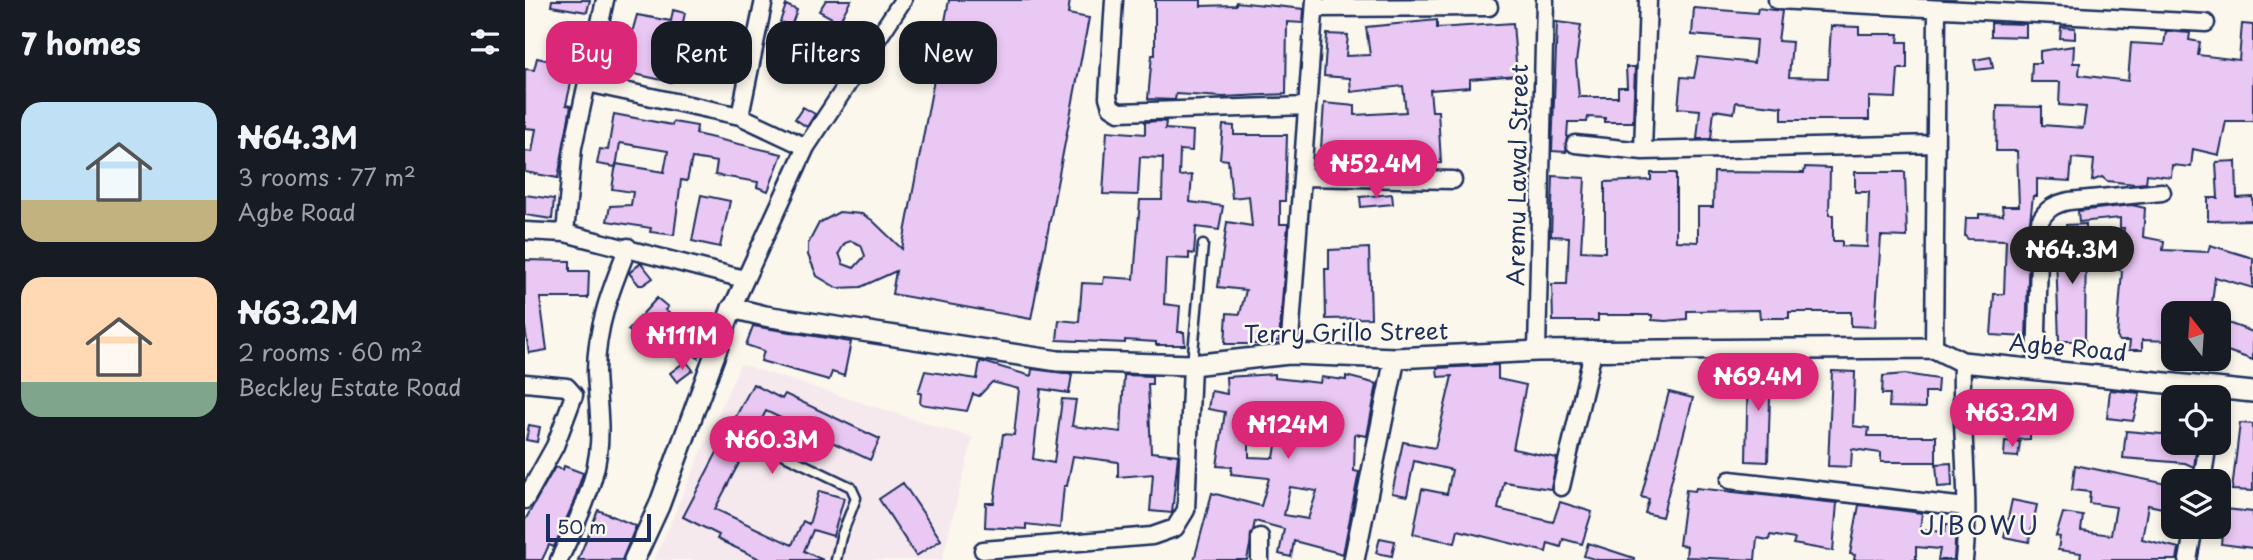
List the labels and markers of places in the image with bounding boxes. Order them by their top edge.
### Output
pin: ₦52.4M [1319,140,1433,200]
pin: ₦64.3M [2015,226,2129,286]
pin: ₦111M [633,312,731,372]
pin: ₦69.4M [1701,354,1815,413]
pin: ₦63.2M [1955,390,2069,449]
pin: ₦124M [1239,402,1337,461]
pin: ₦60.3M [715,416,829,476]

